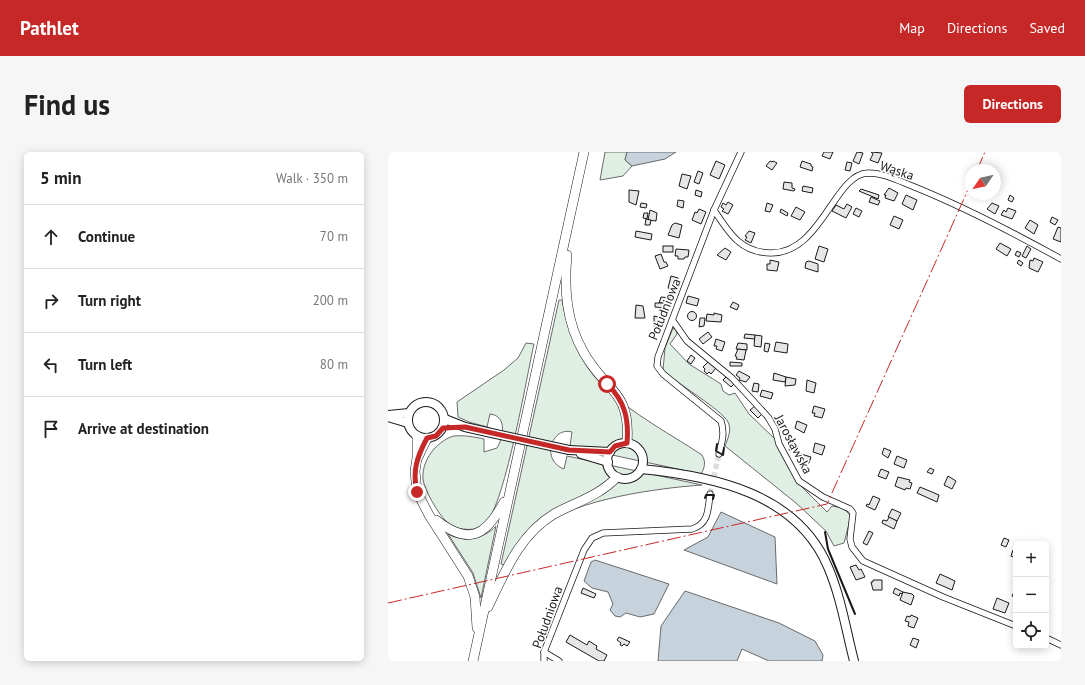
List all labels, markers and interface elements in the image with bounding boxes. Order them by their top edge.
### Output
text: Pathlet [20,16,79,40]
text: Map [899,19,925,37]
text: Directions [947,19,1007,37]
text: Saved [1029,19,1065,37]
button: Directions [964,85,1061,123]
text: Find us [24,86,110,123]
street label: Wąska [878,157,916,184]
north arrow [965,164,1001,200]
text: 5 min [40,167,81,189]
text: Walk · 350 m [276,170,348,187]
icon: ahead [40,226,62,248]
text: Continue [78,227,135,246]
text: 70 m [320,228,348,245]
street label: Południowa [644,276,685,343]
icon: right [40,290,62,312]
text: Turn right [78,291,141,310]
text: 200 m [313,292,348,309]
icon: left [40,354,62,376]
text: Turn left [78,355,132,374]
text: 80 m [320,356,348,373]
route start [598,375,616,393]
street label: Jarosławska [770,411,816,477]
icon: arrive [40,418,62,440]
text: Arrive at destination [78,419,209,438]
route end [408,483,426,501]
map controls [1013,541,1049,649]
button: + [1013,541,1049,577]
button: − [1013,577,1049,613]
street label: Południowa [528,584,567,651]
button: locate [1013,613,1049,649]

